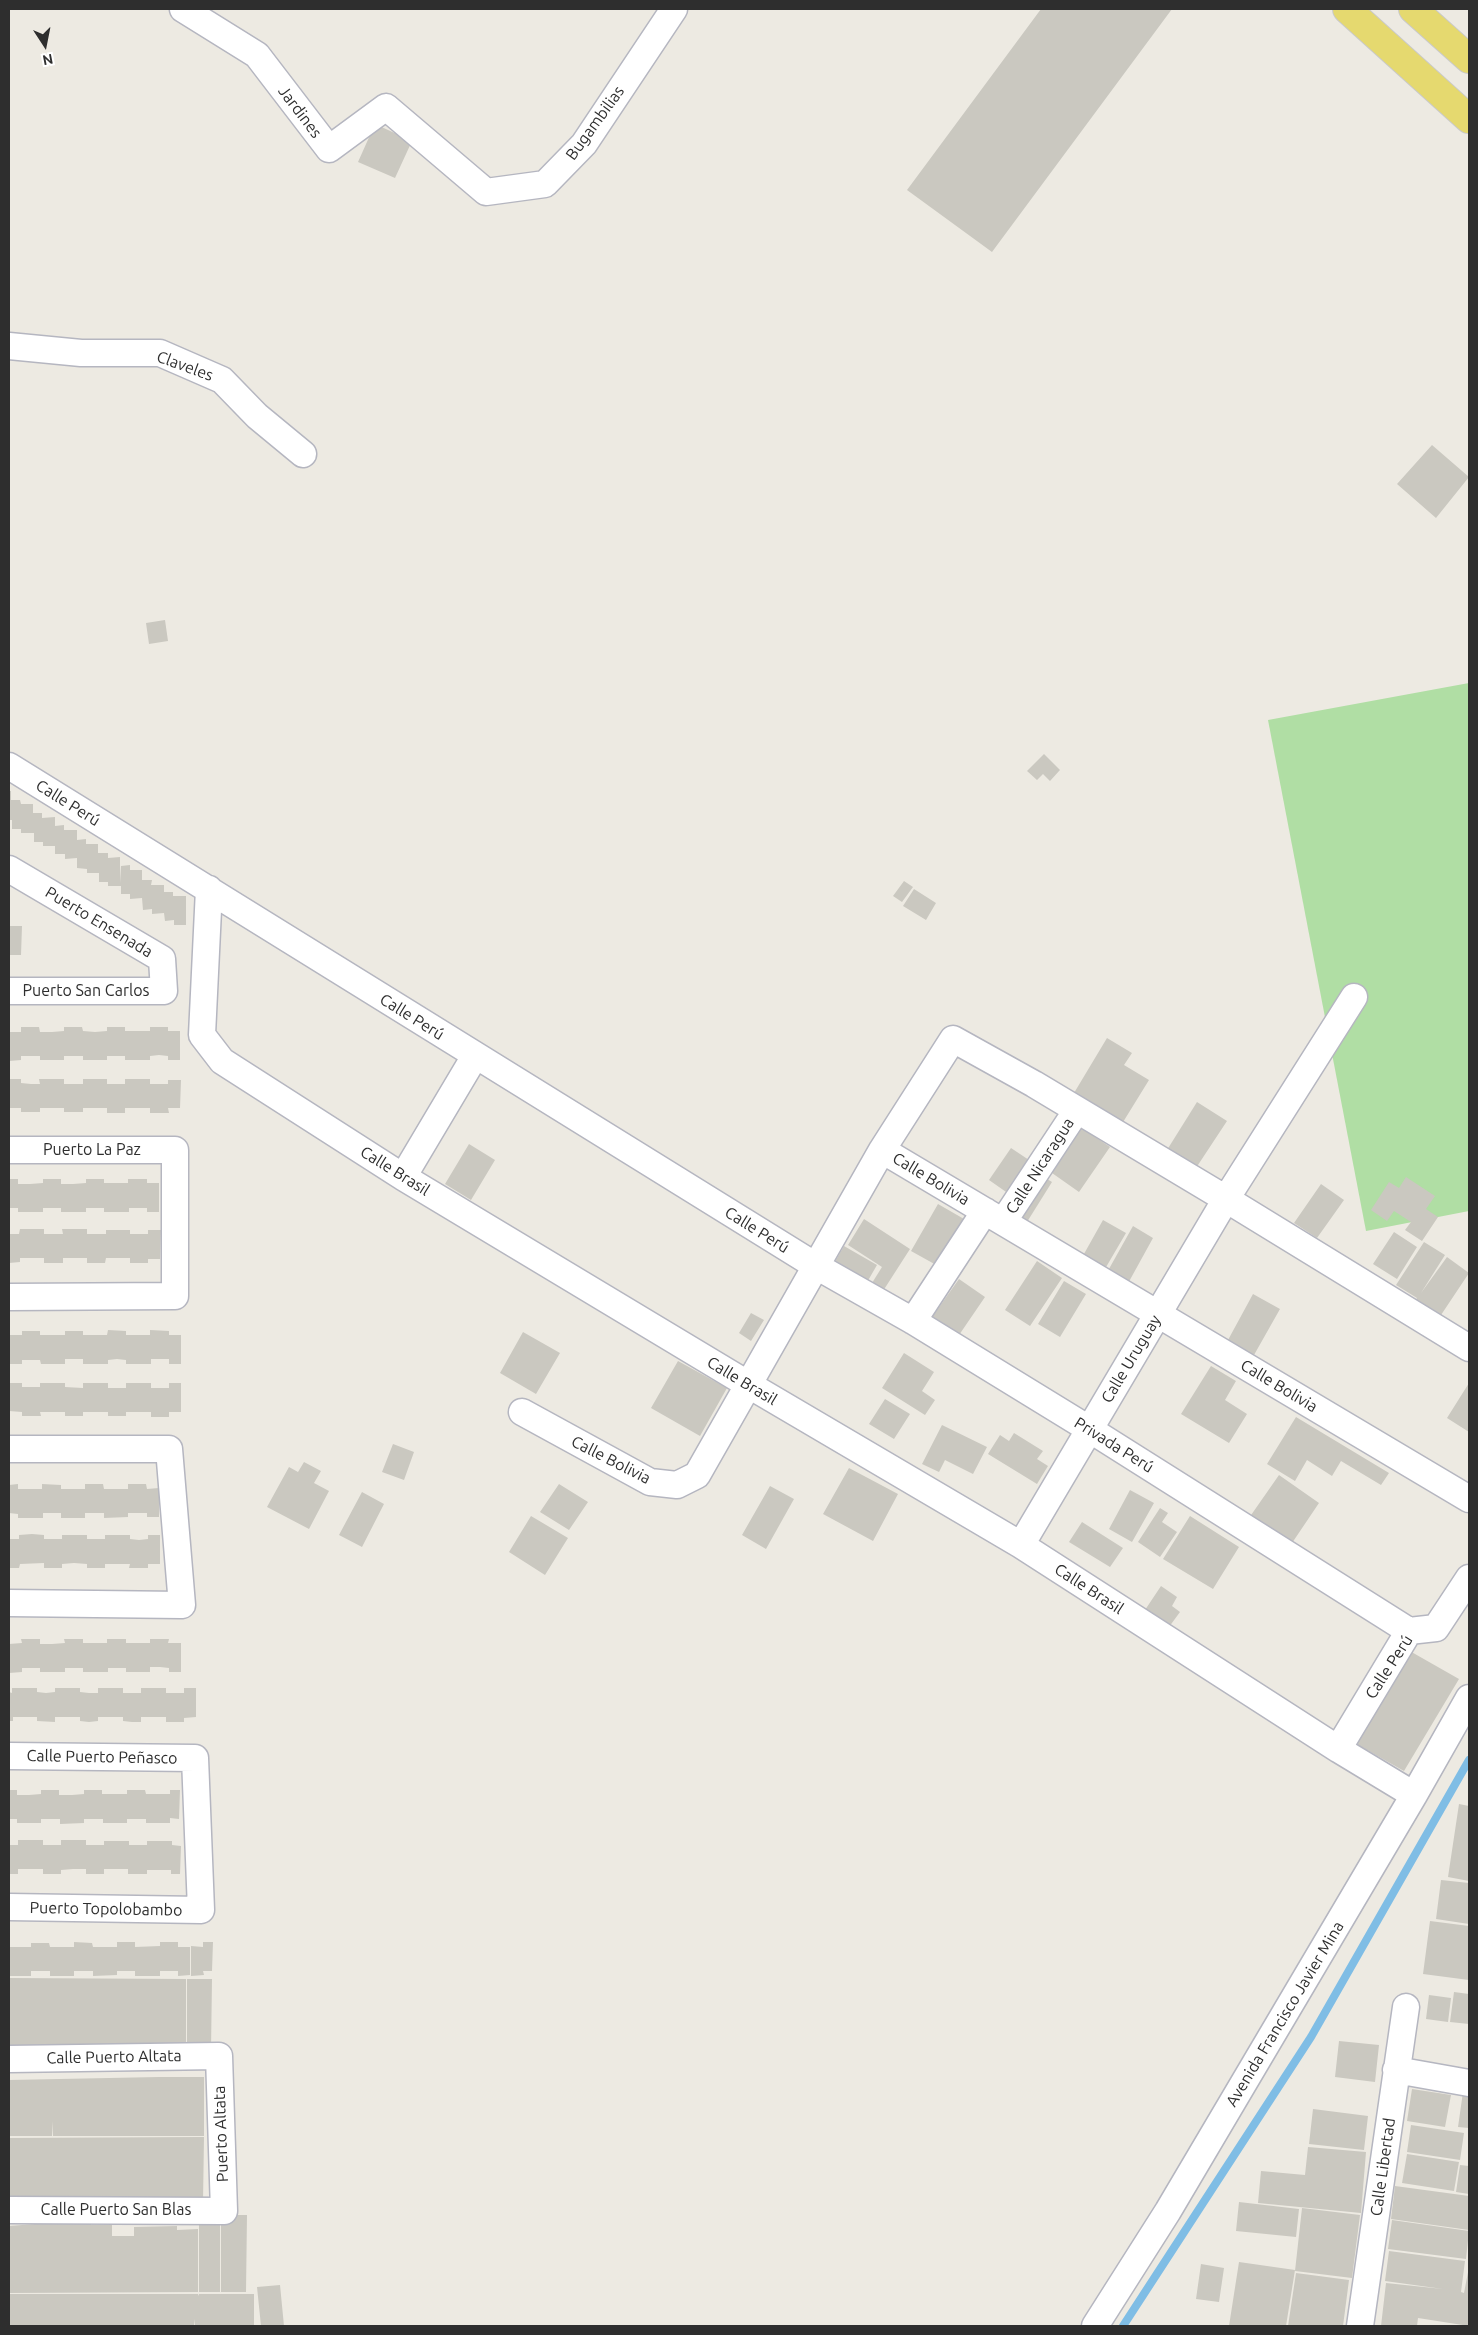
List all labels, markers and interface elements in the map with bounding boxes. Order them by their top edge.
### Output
north arrow [20,20,70,70]
text: N [41,51,55,69]
street label: Jardines [274,82,326,142]
street label: Bugambilias [562,82,628,164]
street label: Claveles [154,347,216,385]
street label: Calle Perú [32,776,104,830]
street label: Puerto Ensenada [42,882,156,962]
street label: Puerto San Carlos [23,981,149,1001]
street label: Calle Perú [376,990,448,1044]
street label: Calle Nicaragua [1002,1114,1078,1218]
street label: Puerto La Paz [43,1140,141,1160]
street label: Calle Brasil [357,1142,433,1200]
street label: Calle Bolivia [889,1149,973,1209]
street label: Calle Perú [721,1203,793,1257]
street label: Calle Uruguay [1097,1311,1165,1407]
street label: Calle Brasil [703,1353,781,1409]
street label: Calle Bolivia [1237,1356,1321,1416]
street label: Privada Perú [1071,1413,1157,1477]
street label: Calle Bolivia [568,1432,654,1488]
street label: Calle Brasil [1051,1560,1127,1618]
street label: Calle Perú [1361,1631,1417,1703]
street label: Calle Puerto Peñasco [26,1746,178,1768]
street label: Puerto Topolobambo [29,1898,183,1920]
street label: Avenida Francisco Javier Mina [1222,1918,1348,2110]
street label: Calle Puerto Altata [46,2046,182,2068]
street label: Puerto Altata [210,2085,232,2183]
street label: Calle Libertad [1367,2117,1399,2217]
street label: Calle Puerto San Blas [41,2200,191,2220]

